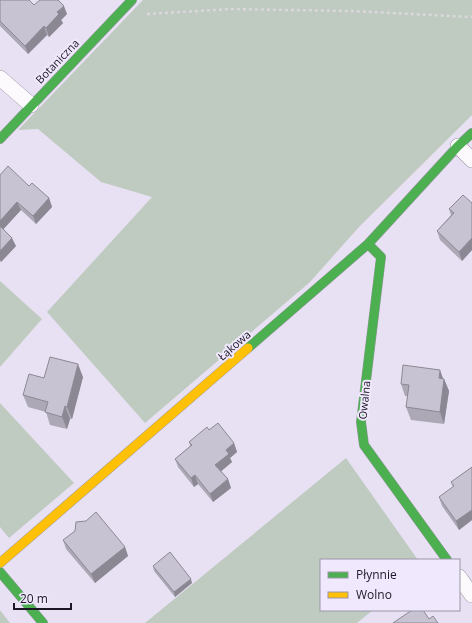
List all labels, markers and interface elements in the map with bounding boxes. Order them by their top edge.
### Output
street label: Botaniczna [32,35,82,87]
street label: Łąkowa [214,327,254,363]
street label: Owalna [355,380,373,420]
legend [320,559,460,611]
text: Płynnie [356,566,397,583]
scale bar [14,585,71,611]
text: Wolno [356,586,392,603]
text: 20 m [20,590,48,607]

